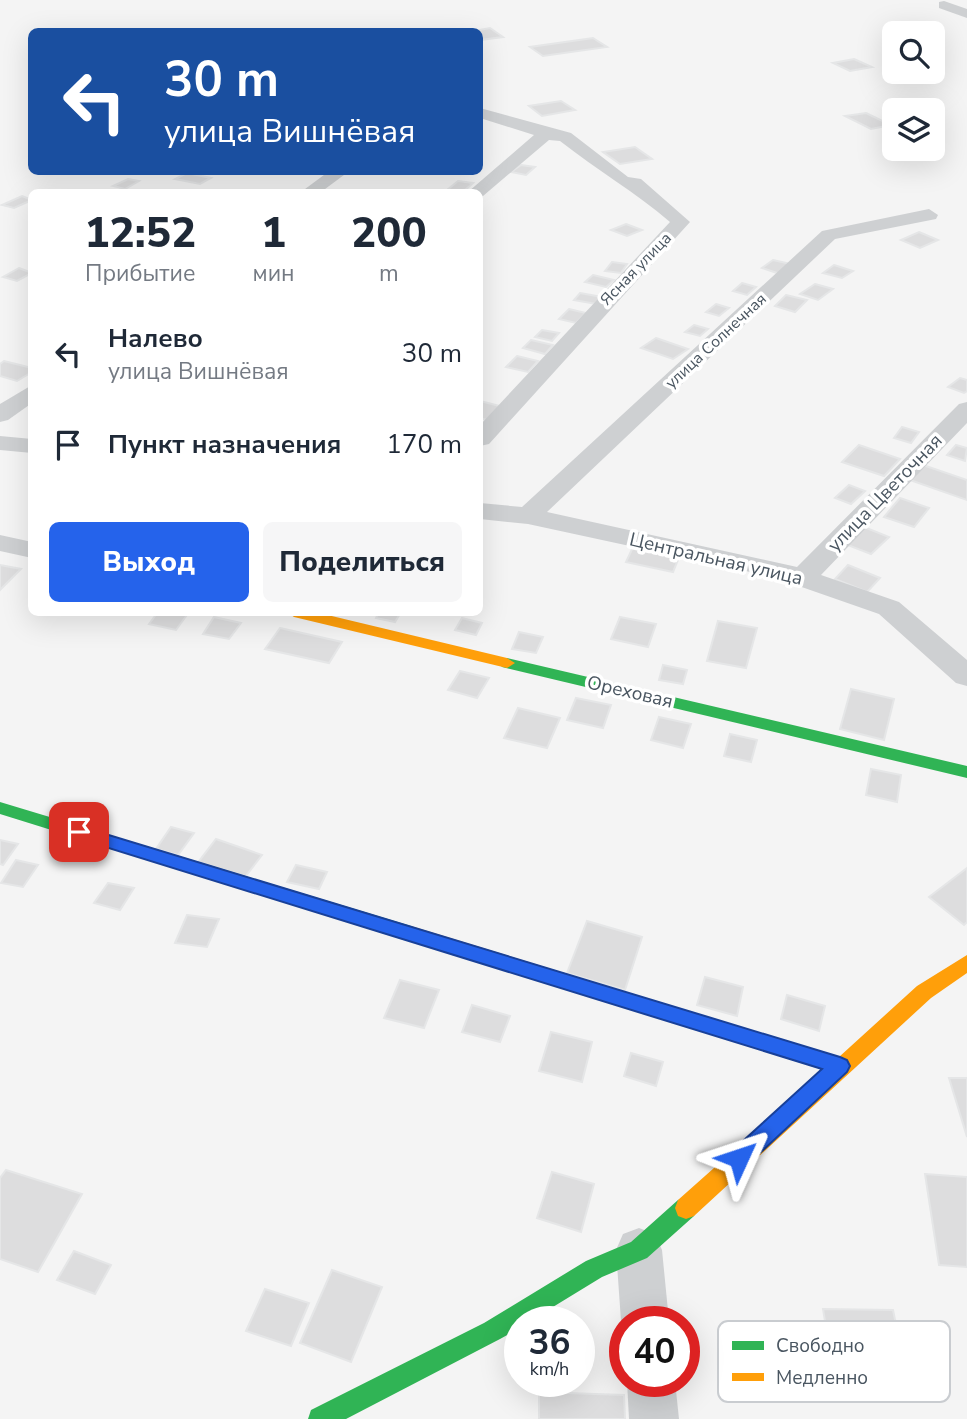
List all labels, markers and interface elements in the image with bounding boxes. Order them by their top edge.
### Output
map controls [882,21,945,161]
button: search [882,21,945,84]
text: 30 m [164,46,279,113]
icon: left [49,56,140,147]
button: layers [882,98,945,161]
text: улица Вишнёвая [164,110,416,153]
text: 12:52 [84,205,196,262]
text: 1 [261,205,286,262]
text: 200 [351,205,427,262]
street label: Ясная улица [596,228,676,310]
text: Прибытие [85,258,195,289]
text: мин [253,258,295,289]
text: m [379,258,399,289]
street label: улица Солнечная [661,288,771,394]
text: Налево [108,321,203,356]
icon: left [49,335,87,373]
text: 30 m [402,336,462,371]
text: улица Вишнёвая [108,356,289,387]
icon: arrive [49,426,87,464]
text: Пункт назначения [108,427,341,462]
text: 170 m [386,427,462,462]
street label: улица Цветочная [822,428,948,558]
button: Выход [49,522,249,602]
button: Поделиться [263,522,462,602]
street label: Центральная улица [627,526,805,592]
street label: Ореховая [584,669,676,715]
pin [49,802,109,862]
icon: arrive [60,813,98,851]
position arrow [702,1121,776,1195]
speed limit sign: 40 [609,1306,700,1397]
text: 36 [528,1319,571,1366]
legend [718,1321,950,1402]
text: Свободно [776,1333,865,1359]
text: km/h [530,1357,569,1381]
text: Медленно [776,1365,868,1391]

